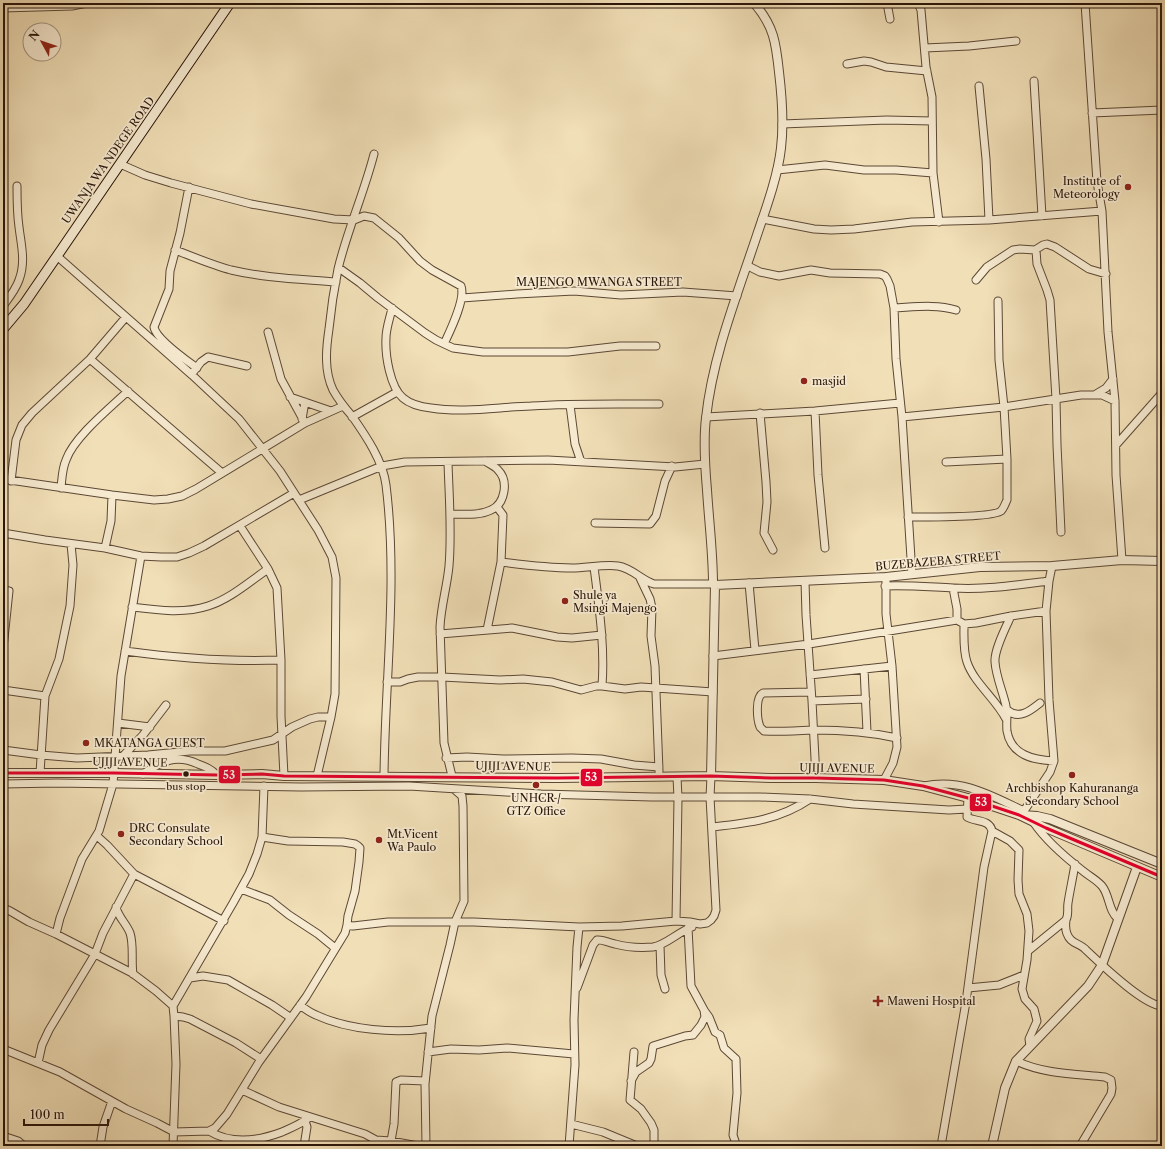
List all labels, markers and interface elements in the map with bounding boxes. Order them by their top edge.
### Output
north arrow [22,22,62,62]
text: N [26,27,43,44]
street label: UWANJA WA NDEGE ROAD [59,94,157,226]
place label: Institute of Meteorology [1053,174,1122,201]
marker: Institute of Meteorology [1123,182,1133,192]
street label: MAJENGO MWANGA STREET [516,275,683,289]
place label: masjid [812,374,846,388]
marker: masjid [799,376,809,386]
street label: BUZEBAZEBA STREET [875,548,1002,573]
place label: Shule ya Msingi Majengo [573,588,657,615]
marker: Shule ya Msingi Majengo [560,596,570,606]
place label: MKATANGA GUEST [94,736,205,750]
marker: MKATANGA GUEST [81,738,91,748]
street label: UJIJI AVENUE [92,754,168,770]
street label: UJIJI AVENUE [475,758,551,774]
street label: UJIJI AVENUE [799,760,875,776]
line badge: 53 [218,765,241,784]
text: 53 [223,768,235,782]
line badge: 53 [580,768,603,787]
marker: bus stop [181,769,191,779]
text: 53 [585,770,597,784]
marker: Archbishop Kahurananga Secondary School [1067,770,1077,780]
place label: bus stop [166,780,206,793]
marker: UNHCR / GTZ Office [531,780,541,790]
place label: Archbishop Kahurananga Secondary School [1005,781,1139,808]
place label: UNHCR / GTZ Office [506,791,566,818]
line badge: 53 [969,793,992,812]
text: 53 [975,795,987,809]
place label: DRC Consulate Secondary School [129,821,224,848]
place label: Mt.Vicent Wa Paulo [386,827,438,854]
marker: DRC Consulate Secondary School [116,829,126,839]
marker: Mt.Vicent Wa Paulo [374,835,384,845]
place label: Maweni Hospital [887,994,976,1008]
marker: Maweni Hospital [872,995,884,1007]
scale bar [24,1101,108,1127]
text: 100 m [30,1107,65,1122]

